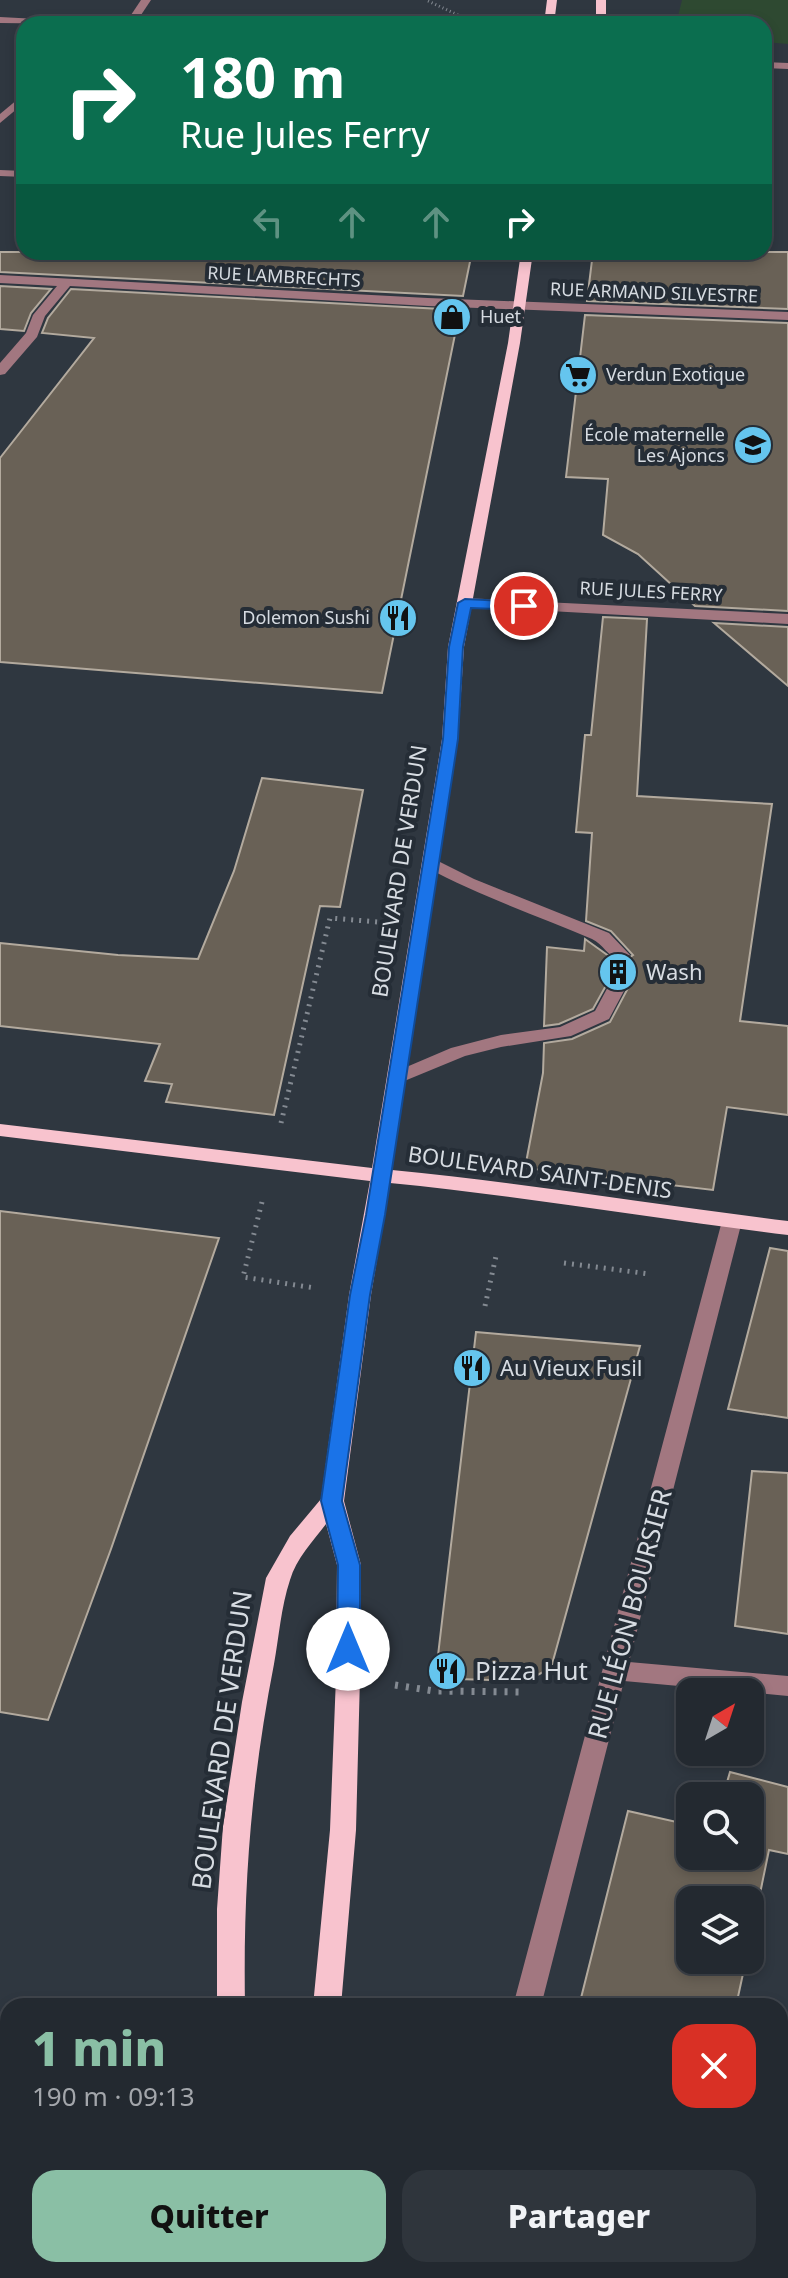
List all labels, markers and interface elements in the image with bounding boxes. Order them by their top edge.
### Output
text: 180 m [180,38,345,114]
icon: right [48,48,152,152]
text: Rue Jules Ferry [180,110,430,159]
icon: left [246,200,290,244]
icon: ahead [330,200,374,244]
icon: ahead [414,200,458,244]
icon: right [498,200,542,244]
street label: RUE LAMBRECHTS [207,260,362,292]
street label: RUE ARMAND SILVESTRE [550,276,758,308]
shop icon: Huet [431,296,473,338]
place label: Huet [480,304,522,328]
supermarket icon: Verdun Exotique [557,354,599,396]
place label: Verdun Exotique [606,362,745,386]
place label: École maternelle Les Ajoncs [584,422,725,467]
school or university icon: École maternelle Les Ajoncs [732,424,774,466]
pin [490,572,558,640]
street label: RUE JULES FERRY [579,575,724,607]
icon: arrive [502,584,546,628]
restaurant icon: Dolemon Sushi [377,597,419,639]
place label: Dolemon Sushi [242,605,370,629]
street label: BOULEVARD DE VERDUN [363,742,433,999]
building icon: Wash [597,951,639,993]
place label: Wash [646,956,703,986]
street label: BOULEVARD SAINT-DENIS [406,1138,674,1204]
restaurant icon: Au Vieux Fusil [451,1347,493,1389]
place label: Au Vieux Fusil [500,1352,643,1382]
street label: RUE LÉON BOURSIER [578,1485,680,1743]
street label: BOULEVARD DE VERDUN [182,1588,260,1892]
position arrow [306,1607,390,1691]
restaurant icon: Pizza Hut [426,1650,468,1692]
place label: Pizza Hut [475,1652,588,1688]
north arrow [676,1678,764,1766]
map controls [676,1678,764,1974]
button: search [676,1782,764,1870]
button: layers [676,1886,764,1974]
text: 1 min [32,2015,166,2080]
button: close [672,2024,756,2108]
text: 190 m · 09:13 [32,2078,195,2114]
button: Quitter [32,2170,386,2262]
button: Partager [402,2170,756,2262]

